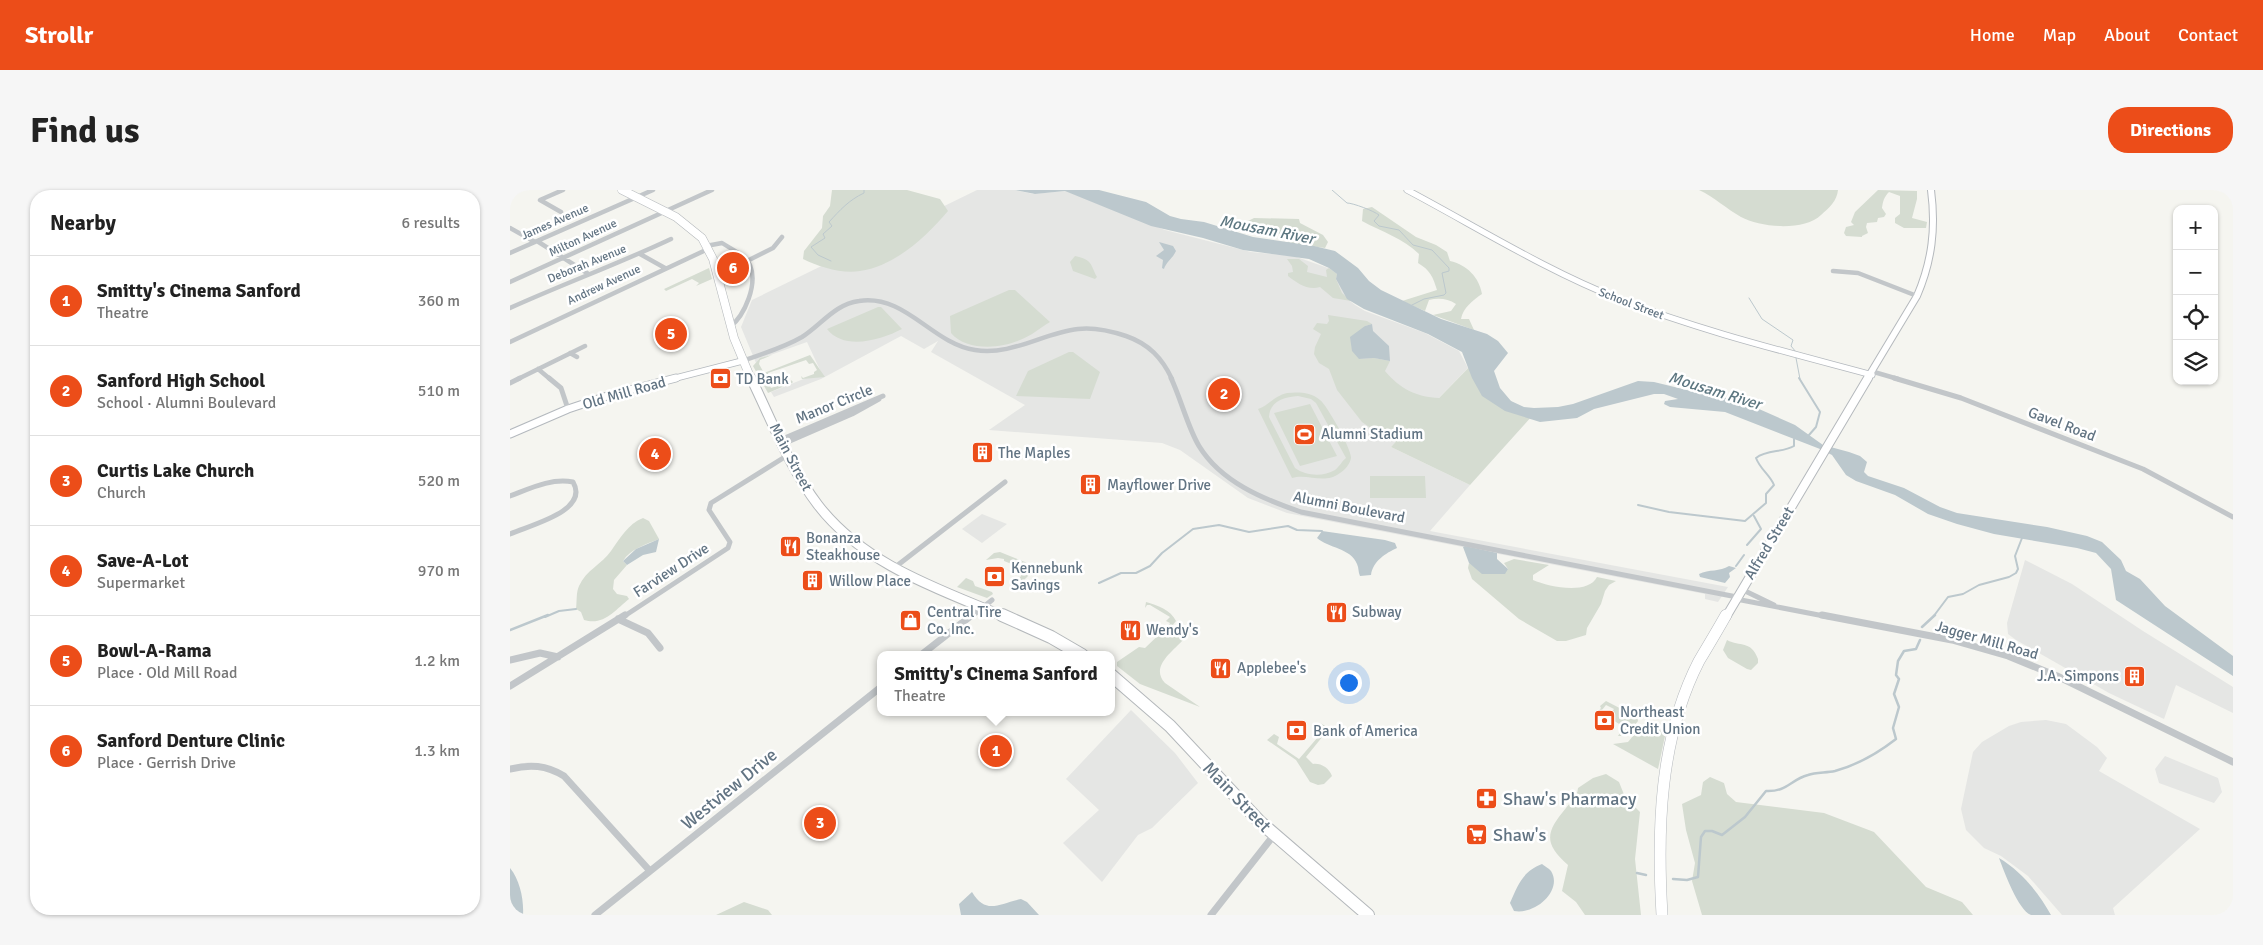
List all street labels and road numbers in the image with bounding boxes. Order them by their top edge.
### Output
street label: James Avenue [519,200,591,244]
street label: Milton Avenue [547,216,619,260]
street label: Deborah Avenue [545,241,629,287]
street label: Andrew Avenue [565,261,643,309]
street label: School Street [1596,285,1666,323]
street label: Old Mill Road [580,373,668,413]
street label: Manor Circle [793,380,875,428]
street label: Gavel Road [2026,403,2098,445]
street label: Main Street [766,420,816,494]
street label: Alumni Boulevard [1292,487,1406,527]
street label: Alfred Street [1740,503,1798,583]
street label: Farview Drive [630,539,712,601]
street label: Jagger Mill Road [1933,617,2041,663]
street label: Westview Drive [677,744,781,834]
street label: Main Street [1198,757,1276,837]

